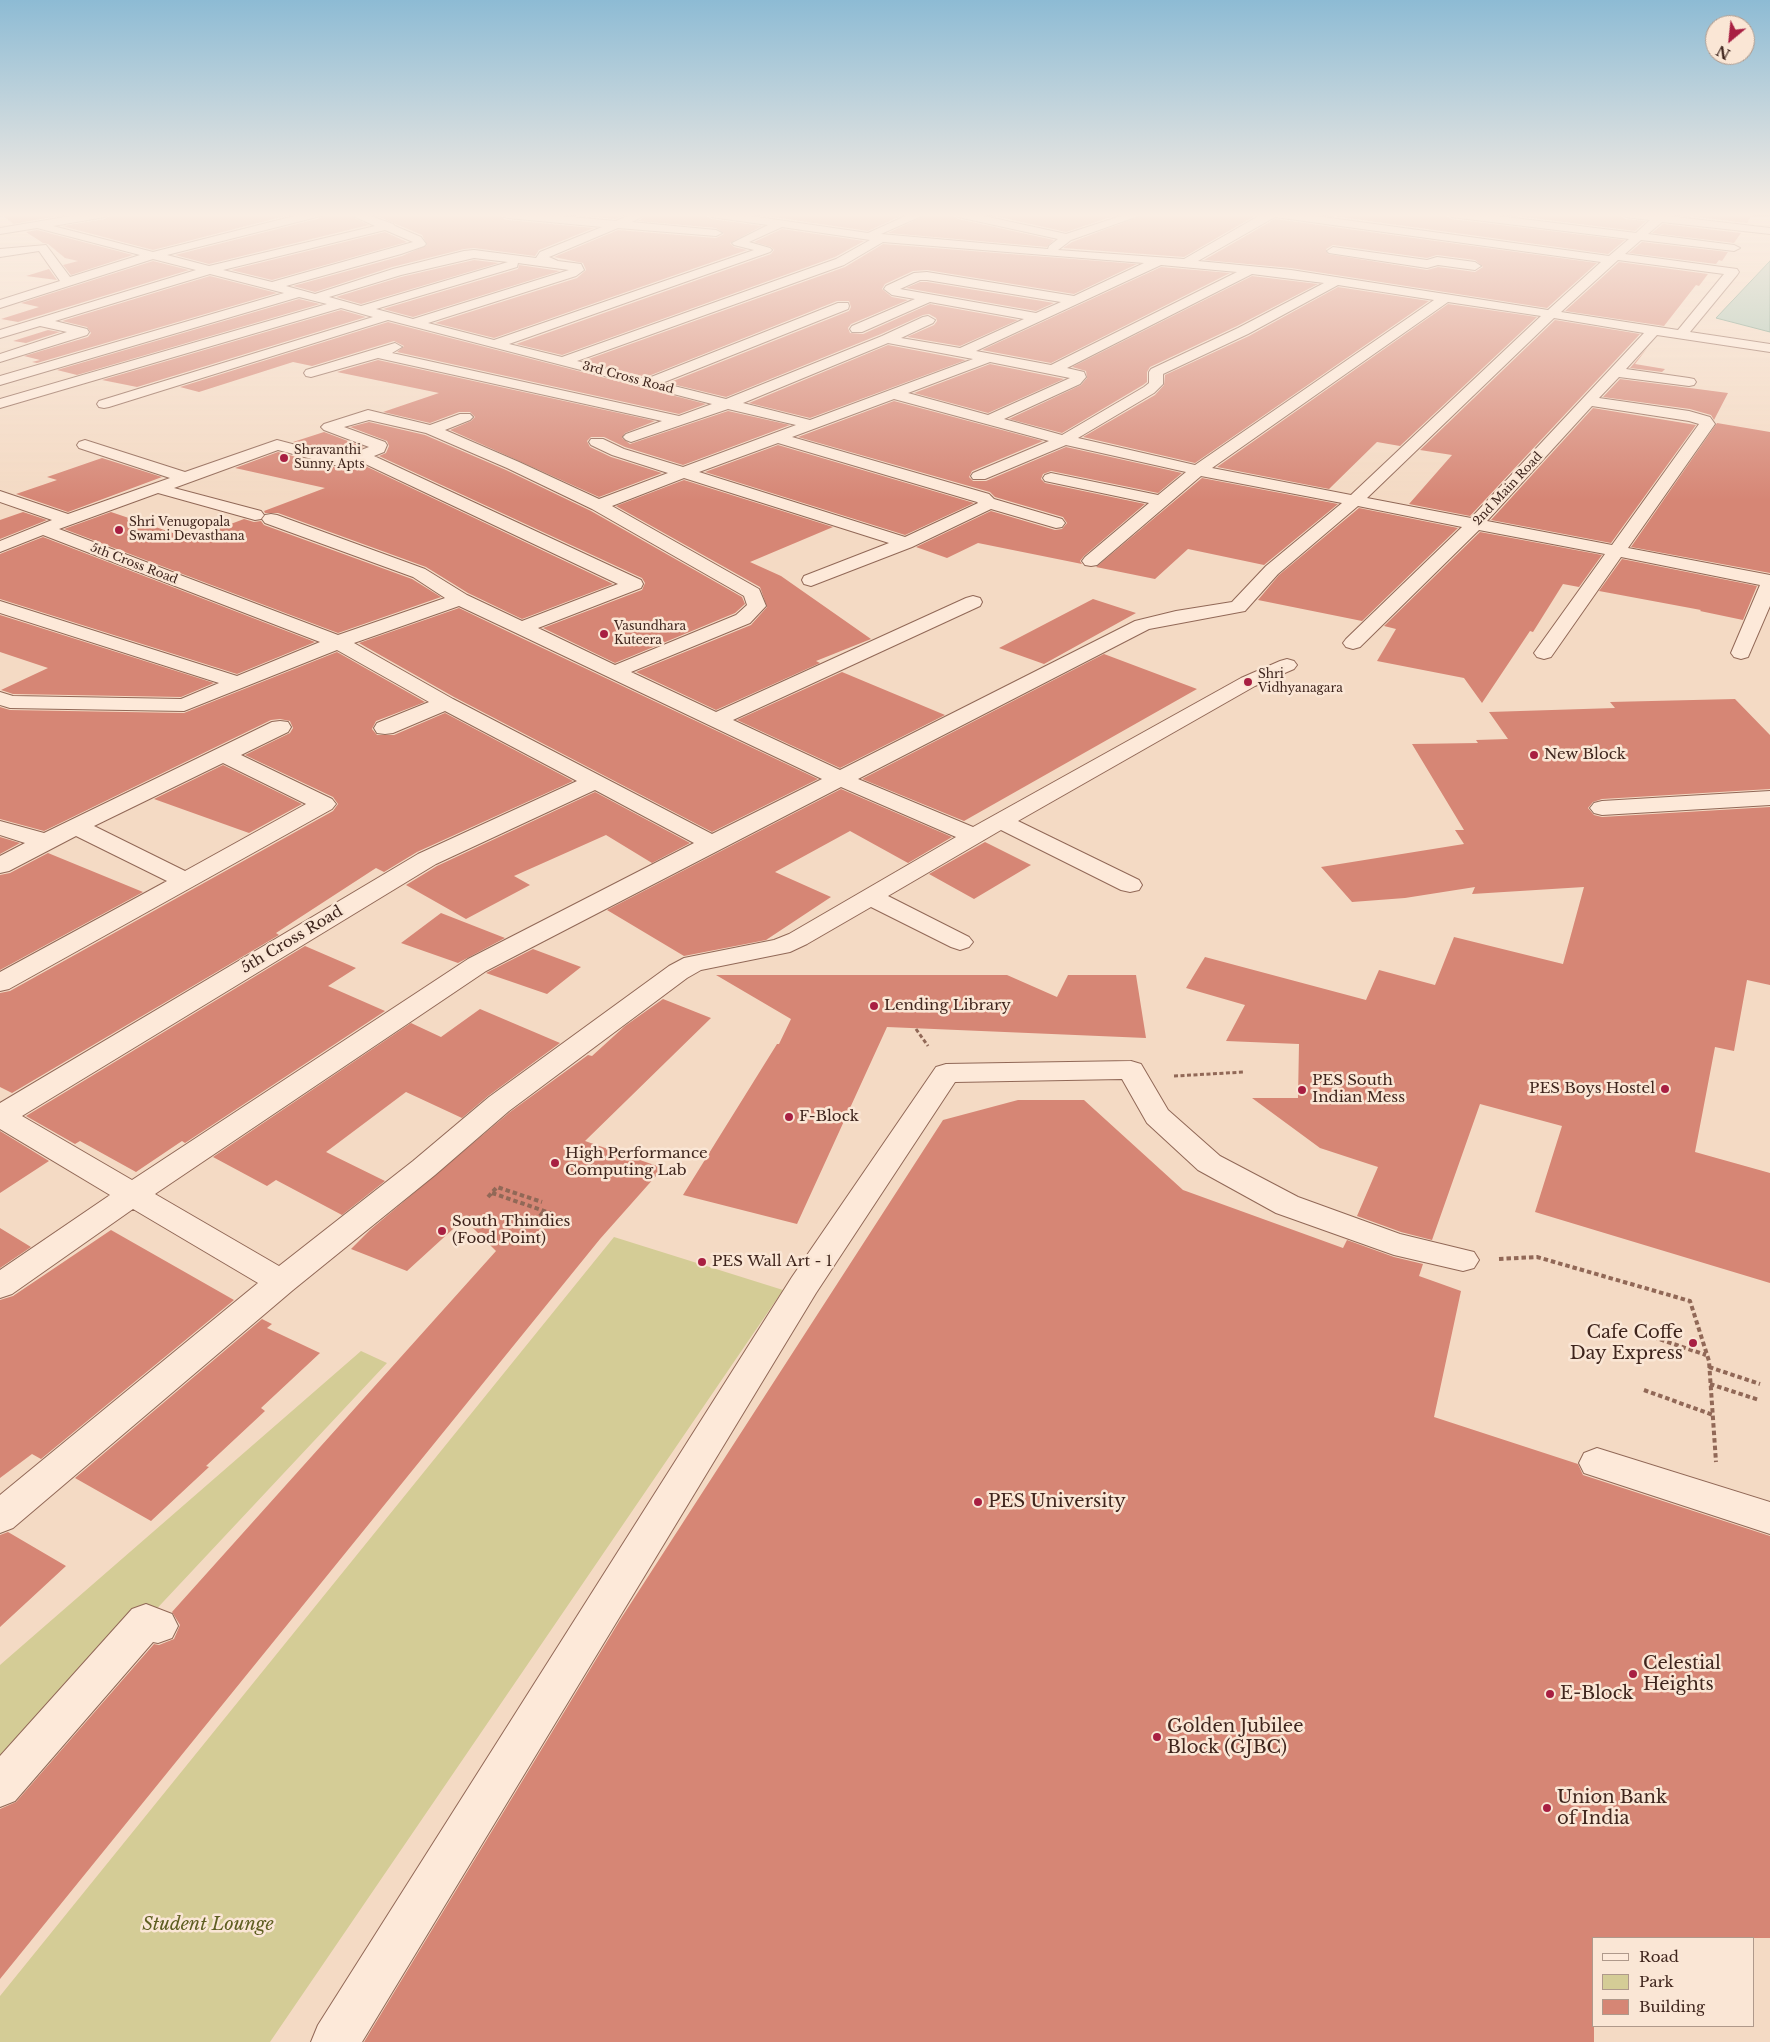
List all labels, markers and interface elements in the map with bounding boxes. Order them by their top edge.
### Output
north arrow [1705,15,1755,65]
text: N [1713,41,1733,63]
street label: 3rd Cross Road [581,359,675,397]
place label: Shravanthi Sunny Apts [294,444,365,472]
street label: 2nd Main Road [1470,449,1546,529]
marker: Shravanthi Sunny Apts [278,452,290,464]
place label: Shri Venugopala Swami Devasthana [129,516,245,544]
marker: Shri Venugopala Swami Devasthana [113,524,125,536]
street label: 5th Cross Road [88,541,180,587]
place label: Vasundhara Kuteera [614,620,686,648]
marker: Vasundhara Kuteera [598,628,610,640]
place label: Shri Vidhyanagara [1258,668,1343,696]
marker: Shri Vidhyanagara [1242,676,1254,688]
place label: New Block [1544,746,1626,764]
marker: New Block [1528,749,1540,761]
street label: 5th Cross Road [238,903,346,977]
place label: Lending Library [884,997,1011,1015]
marker: Lending Library [868,1000,880,1012]
place label: PES South Indian Mess [1312,1072,1405,1107]
place label: PES Boys Hostel [1529,1080,1655,1098]
marker: PES Boys Hostel [1659,1083,1671,1095]
marker: PES South Indian Mess [1296,1084,1308,1096]
place label: F-Block [799,1108,859,1126]
marker: F-Block [783,1111,795,1123]
place label: High Performance Computing Lab [565,1145,708,1180]
marker: High Performance Computing Lab [549,1157,561,1169]
place label: South Thindies (Food Point) [452,1213,570,1248]
marker: South Thindies (Food Point) [436,1225,448,1237]
place label: PES Wall Art - 1 [712,1253,833,1271]
marker: PES Wall Art - 1 [696,1256,708,1268]
place label: Cafe Coffe Day Express [1570,1322,1683,1365]
marker: Cafe Coffe Day Express [1687,1337,1699,1349]
place label: PES University [988,1491,1126,1513]
marker: PES University [972,1496,984,1508]
place label: Celestial Heights [1643,1653,1721,1696]
marker: Celestial Heights [1627,1668,1639,1680]
place label: E-Block [1560,1683,1633,1705]
marker: E-Block [1544,1688,1556,1700]
place label: Golden Jubilee Block (GJBC) [1167,1716,1303,1758]
marker: Golden Jubilee Block (GJBC) [1151,1731,1163,1743]
place label: Union Bank of India [1557,1787,1667,1830]
marker: Union Bank of India [1541,1802,1553,1814]
park label: Student Lounge [142,1914,274,1936]
legend [1592,1937,1755,2027]
text: Road [1639,1947,1679,1966]
text: Park [1639,1972,1674,1991]
text: Building [1639,1997,1705,2016]

